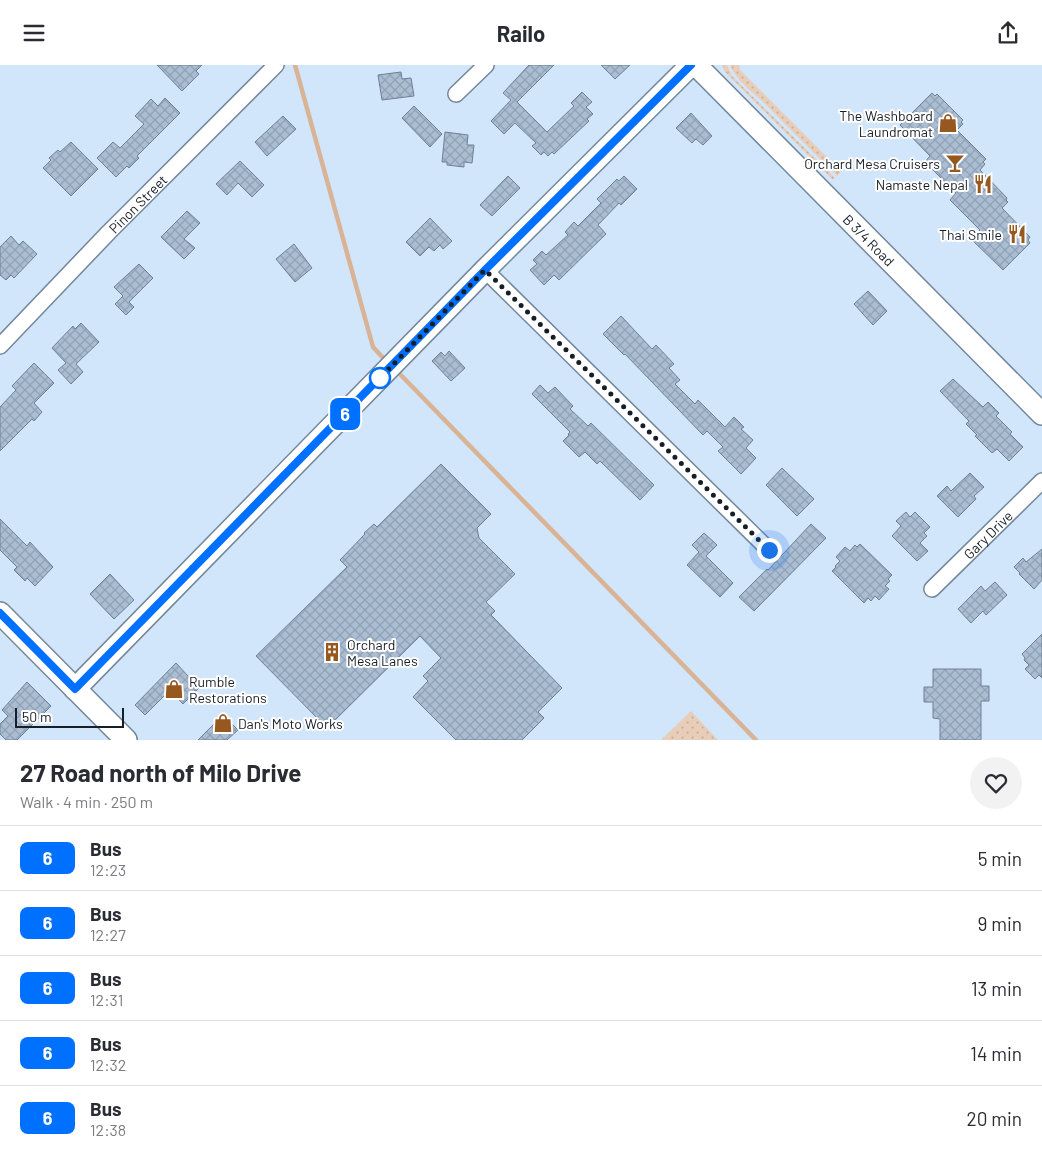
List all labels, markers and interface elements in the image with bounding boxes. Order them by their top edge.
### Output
icon: menu [20,19,48,47]
icon: share [994,19,1022,47]
text: Railo [497,20,545,46]
place label: The Washboard Laundromat [839,107,933,140]
shop icon: The Washboard Laundromat [937,112,959,134]
bar icon: Orchard Mesa Cruisers [944,152,966,174]
place label: Orchard Mesa Cruisers [804,155,940,172]
street label: Pinon Street [105,171,170,236]
restaurant icon: Namaste Nepal [972,173,994,195]
place label: Namaste Nepal [876,176,968,193]
street label: B 3/4 Road [840,210,898,269]
restaurant icon: Thai Smile [1006,223,1028,245]
place label: Thai Smile [939,226,1002,243]
unlabelled marker [369,367,391,389]
line badge: 6 [329,398,361,430]
text: 6 [340,403,350,425]
street label: Gary Drive [960,507,1016,562]
your location [757,538,782,563]
place label: Orchard Mesa Lanes [347,636,418,669]
building icon: Orchard Mesa Lanes [321,641,343,663]
place label: Rumble Restorations [189,673,267,706]
shop icon: Rumble Restorations [163,678,185,700]
scale bar [15,705,124,728]
text: 50 m [22,708,51,725]
shop icon: Dan's Moto Works [212,712,234,734]
place label: Dan's Moto Works [238,715,343,732]
button: heart [970,757,1022,809]
text: 27 Road north of Milo Drive [20,758,301,787]
text: Walk · 4 min · 250 m [20,792,153,811]
text: Bus [90,837,122,860]
text: 6 [43,847,52,869]
text: 5 min [978,847,1022,870]
text: 12:23 [90,860,126,879]
text: Bus [90,902,122,925]
text: 6 [43,912,52,934]
text: 9 min [978,912,1022,935]
text: 12:27 [90,925,126,944]
text: Bus [90,967,122,990]
text: 6 [43,977,52,999]
text: 13 min [971,977,1022,1000]
text: 12:31 [90,990,123,1009]
text: Bus [90,1032,122,1055]
text: 6 [43,1042,52,1064]
text: 14 min [970,1042,1022,1065]
text: 12:32 [90,1055,126,1074]
text: Bus [90,1097,122,1120]
text: 6 [43,1107,52,1129]
text: 20 min [966,1107,1022,1130]
text: 12:38 [90,1120,126,1139]

